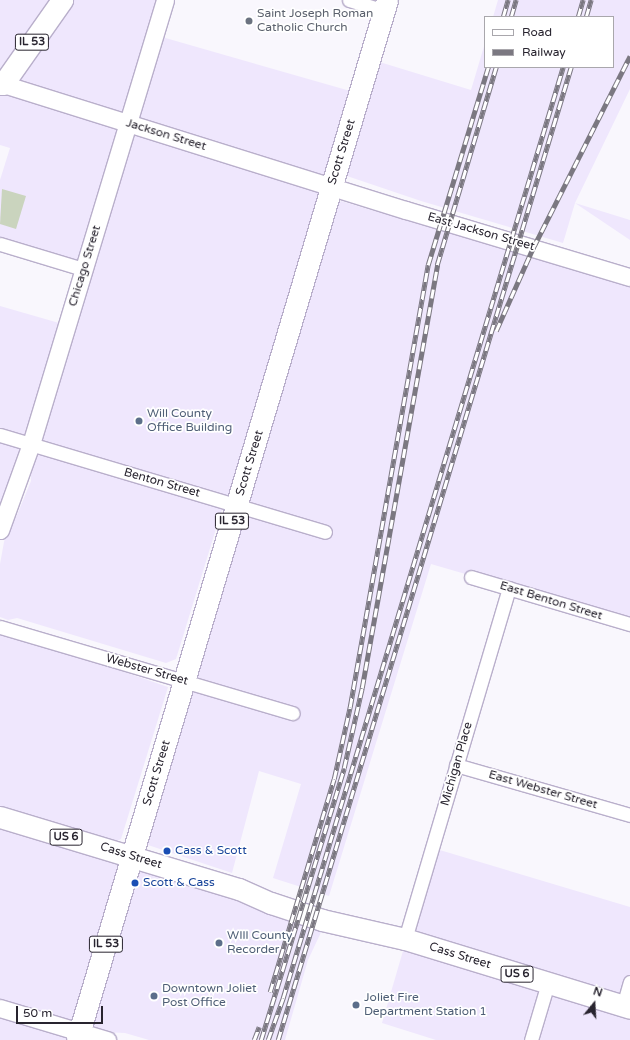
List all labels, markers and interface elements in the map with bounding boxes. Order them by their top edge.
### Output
place label: Saint Joseph Roman Catholic Church [257,7,373,35]
marker: Saint Joseph Roman Catholic Church [244,16,254,26]
legend [484,16,614,68]
text: Road [522,25,552,39]
road number: IL 53 [14,33,50,51]
text: Railway [522,45,566,59]
street label: Jackson Street [124,116,208,154]
street label: Scott Street [325,118,359,186]
street label: East Jackson Street [426,210,536,254]
street label: Chicago Street [66,224,104,308]
place label: Will County Office Building [147,407,232,435]
marker: Will County Office Building [134,416,144,426]
street label: Scott Street [233,429,267,497]
street label: Benton Street [122,465,202,501]
road number: IL 53 [214,512,250,530]
street label: East Benton Street [498,579,604,623]
street label: Webster Street [104,651,190,689]
street label: Michigan Place [438,720,476,808]
street label: Scott Street [140,739,174,807]
street label: East Webster Street [487,768,599,812]
road number: US 6 [49,828,83,846]
street label: Cass Street [98,840,164,872]
place label: Cass & Scott [175,844,247,858]
marker: Cass & Scott [162,846,172,856]
place label: Scott & Cass [143,876,215,890]
marker: Scott & Cass [130,878,140,888]
place label: WIll County Recorder [227,929,292,957]
road number: IL 53 [88,935,124,953]
marker: WIll County Recorder [214,938,224,948]
street label: Cass Street [427,940,493,972]
road number: US 6 [500,965,534,983]
place label: Downtown Joliet Post Office [162,982,257,1010]
north arrow [574,984,614,1024]
text: N [592,985,604,1000]
marker: Downtown Joliet Post Office [149,991,159,1001]
place label: Joliet Fire Department Station 1 [364,991,487,1019]
scale bar [18,998,105,1024]
marker: Joliet Fire Department Station 1 [351,1000,361,1010]
text: 50 m [23,1006,52,1020]

